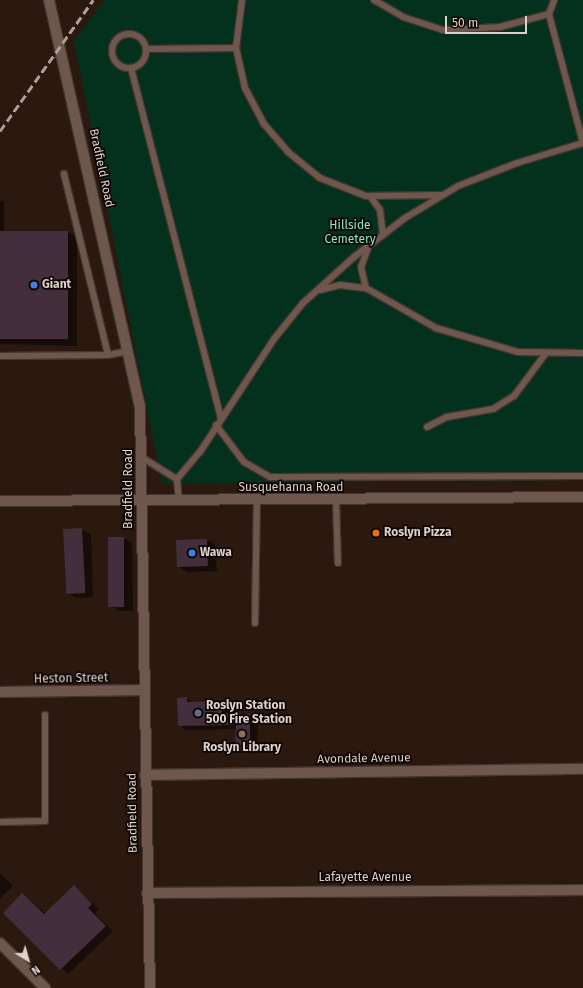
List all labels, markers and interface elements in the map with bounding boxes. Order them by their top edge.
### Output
scale bar [447,8,529,34]
text: 50 m [452,16,478,30]
street label: Bradfield Road [86,127,116,209]
park label: Hillside Cemetery [324,219,376,247]
place label: Giant [42,278,71,292]
marker: Giant [29,280,39,290]
street label: Bradfield Road [122,449,136,529]
street label: Susquehanna Road [239,481,343,495]
place label: Roslyn Pizza [384,526,451,540]
marker: Roslyn Pizza [371,528,381,538]
place label: Wawa [200,546,232,560]
marker: Wawa [187,548,197,558]
street label: Heston Street [34,671,108,687]
place label: Roslyn Station 500 Fire Station [206,699,292,727]
marker: Roslyn Station 500 Fire Station [193,708,203,718]
marker: Roslyn Library [237,729,247,739]
place label: Roslyn Library [203,741,281,755]
street label: Avondale Avenue [317,751,411,767]
street label: Bradfield Road [125,773,141,853]
street label: Lafayette Avenue [319,871,411,885]
north arrow [8,940,48,980]
text: N [29,963,42,977]

